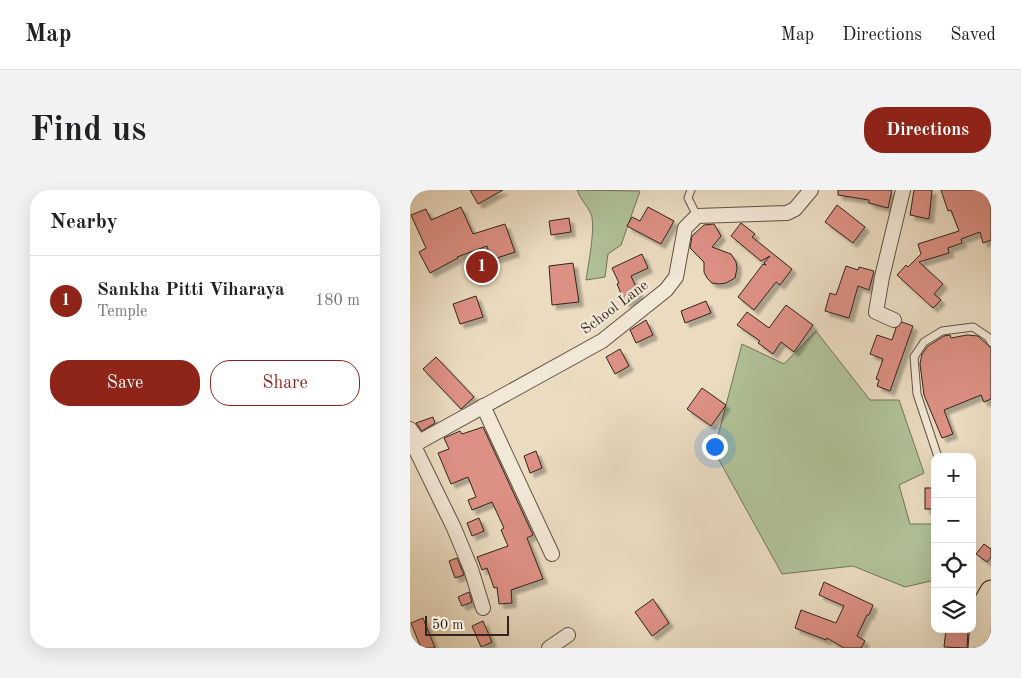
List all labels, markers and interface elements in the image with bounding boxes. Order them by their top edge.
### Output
text: Map [25,23,72,47]
text: Map [781,26,814,44]
text: Directions [842,26,922,44]
text: Saved [950,26,996,44]
button: Directions [864,107,991,153]
text: Find us [30,113,146,148]
text: Nearby [50,212,118,233]
pin: 1 [466,248,498,286]
street label: School Lane [579,278,651,338]
text: Sankha Pitti Viharaya [97,281,285,300]
text: 1 [61,293,71,309]
text: 180 m [315,293,360,309]
text: Temple [97,304,147,320]
button: Save [50,360,200,406]
button: Share [210,360,360,406]
your location [702,434,728,460]
map controls [931,453,976,633]
button: + [931,453,976,498]
button: − [931,498,976,543]
button: locate [931,543,976,588]
button: layers [931,588,976,633]
scale bar [425,613,509,636]
text: 50 m [432,618,463,632]

